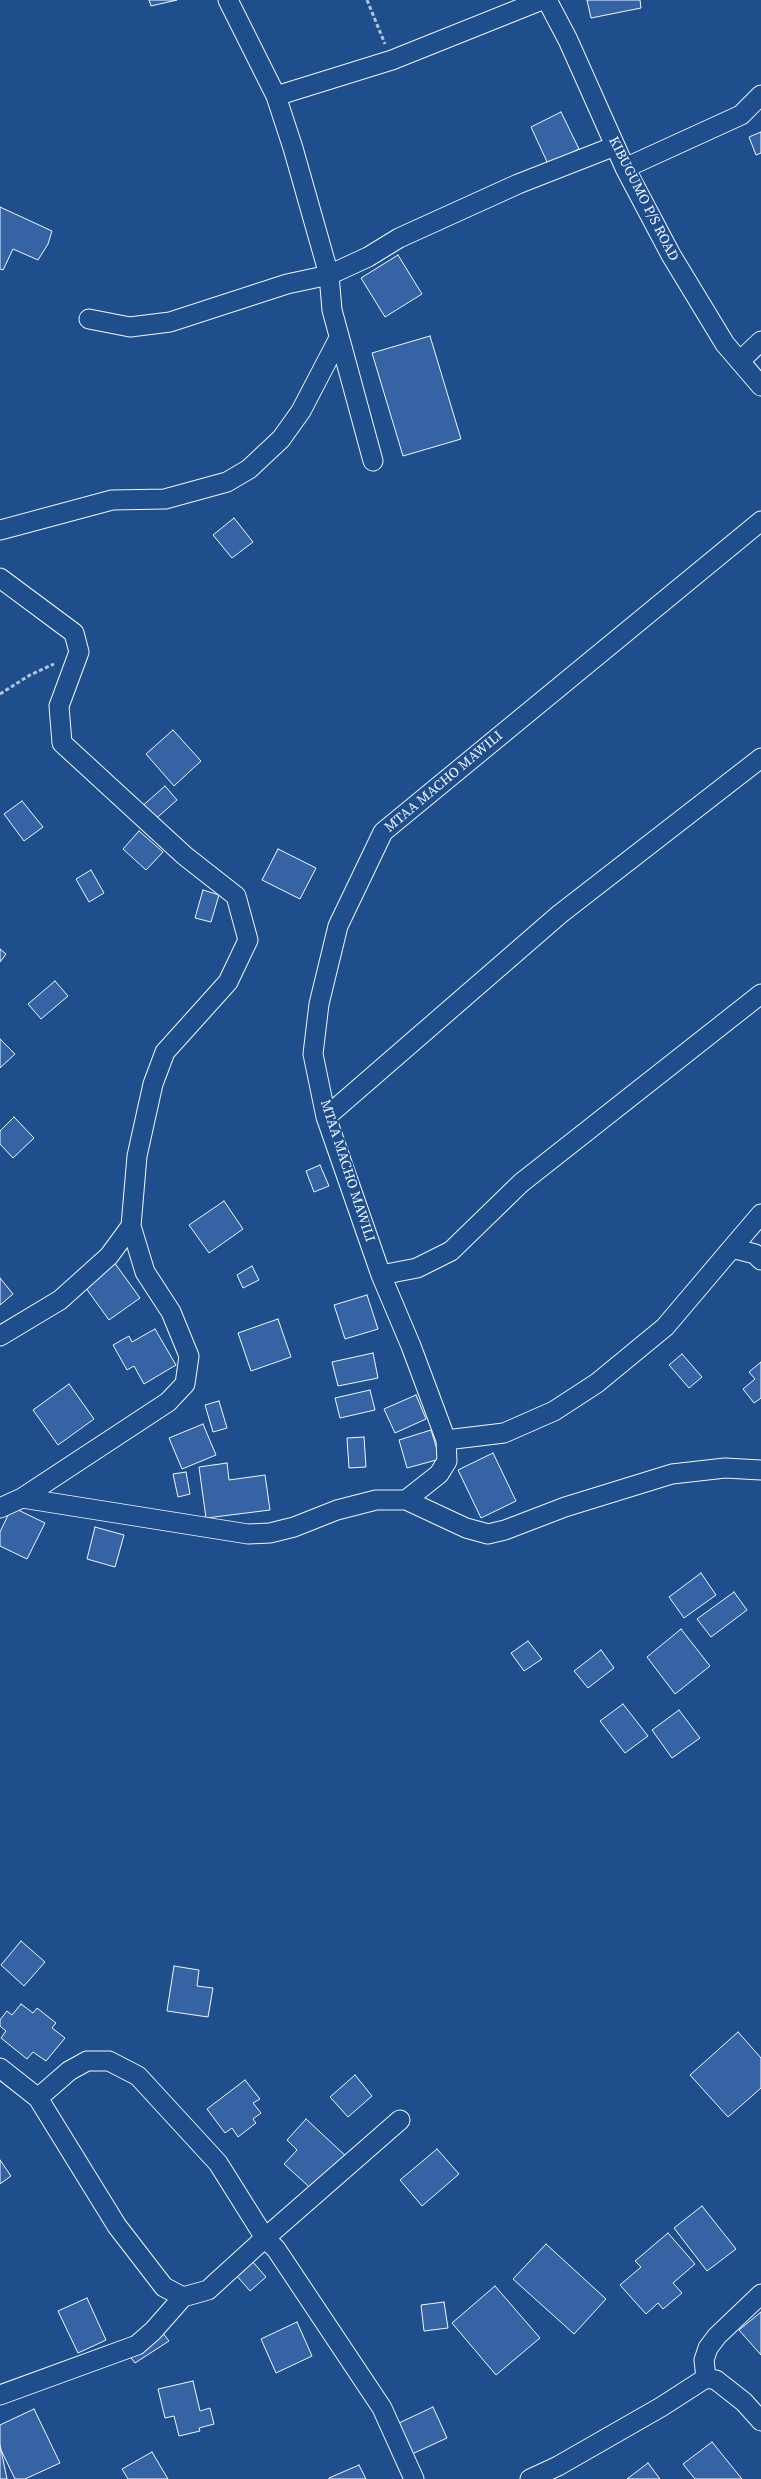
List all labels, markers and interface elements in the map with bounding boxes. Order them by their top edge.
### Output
street label: KIBUGUMO P/S ROAD [604,134,682,264]
street label: MTAA MACHO MAWILI [382,728,506,836]
street label: MTAA MACHO MAWILI [316,1098,378,1244]

